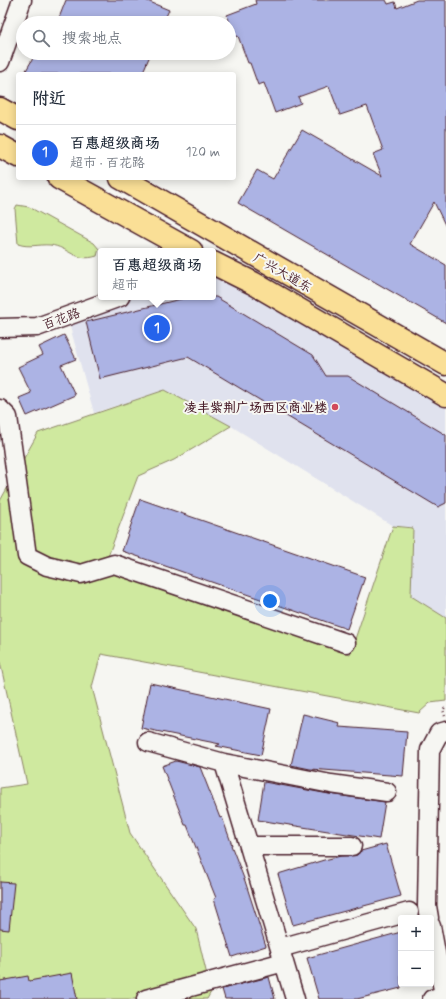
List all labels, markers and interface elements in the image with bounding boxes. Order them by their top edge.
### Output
search box [16,16,236,60]
icon: search [30,27,52,49]
text: 搜索地点 [62,29,122,49]
text: 附近 [32,88,66,110]
text: 百惠超级商场 [70,134,160,154]
text: 1 [42,144,48,161]
text: 120 m [186,144,220,161]
text: 超市 · 百花路 [70,155,145,172]
popup [98,248,216,300]
street label: 广兴大道东 [250,250,315,297]
text: 百惠超级商场 [112,256,202,276]
text: 超市 [112,277,138,294]
street label: 百花路 [40,305,83,334]
pin: 1 [144,313,170,343]
place label: 凌丰紫荆广场西区商业楼 [184,400,327,417]
marker: 凌丰紫荆广场西区商业楼 [330,402,340,412]
your location [260,591,280,611]
map controls [398,915,434,987]
button: + [398,915,434,951]
button: − [398,951,434,987]

